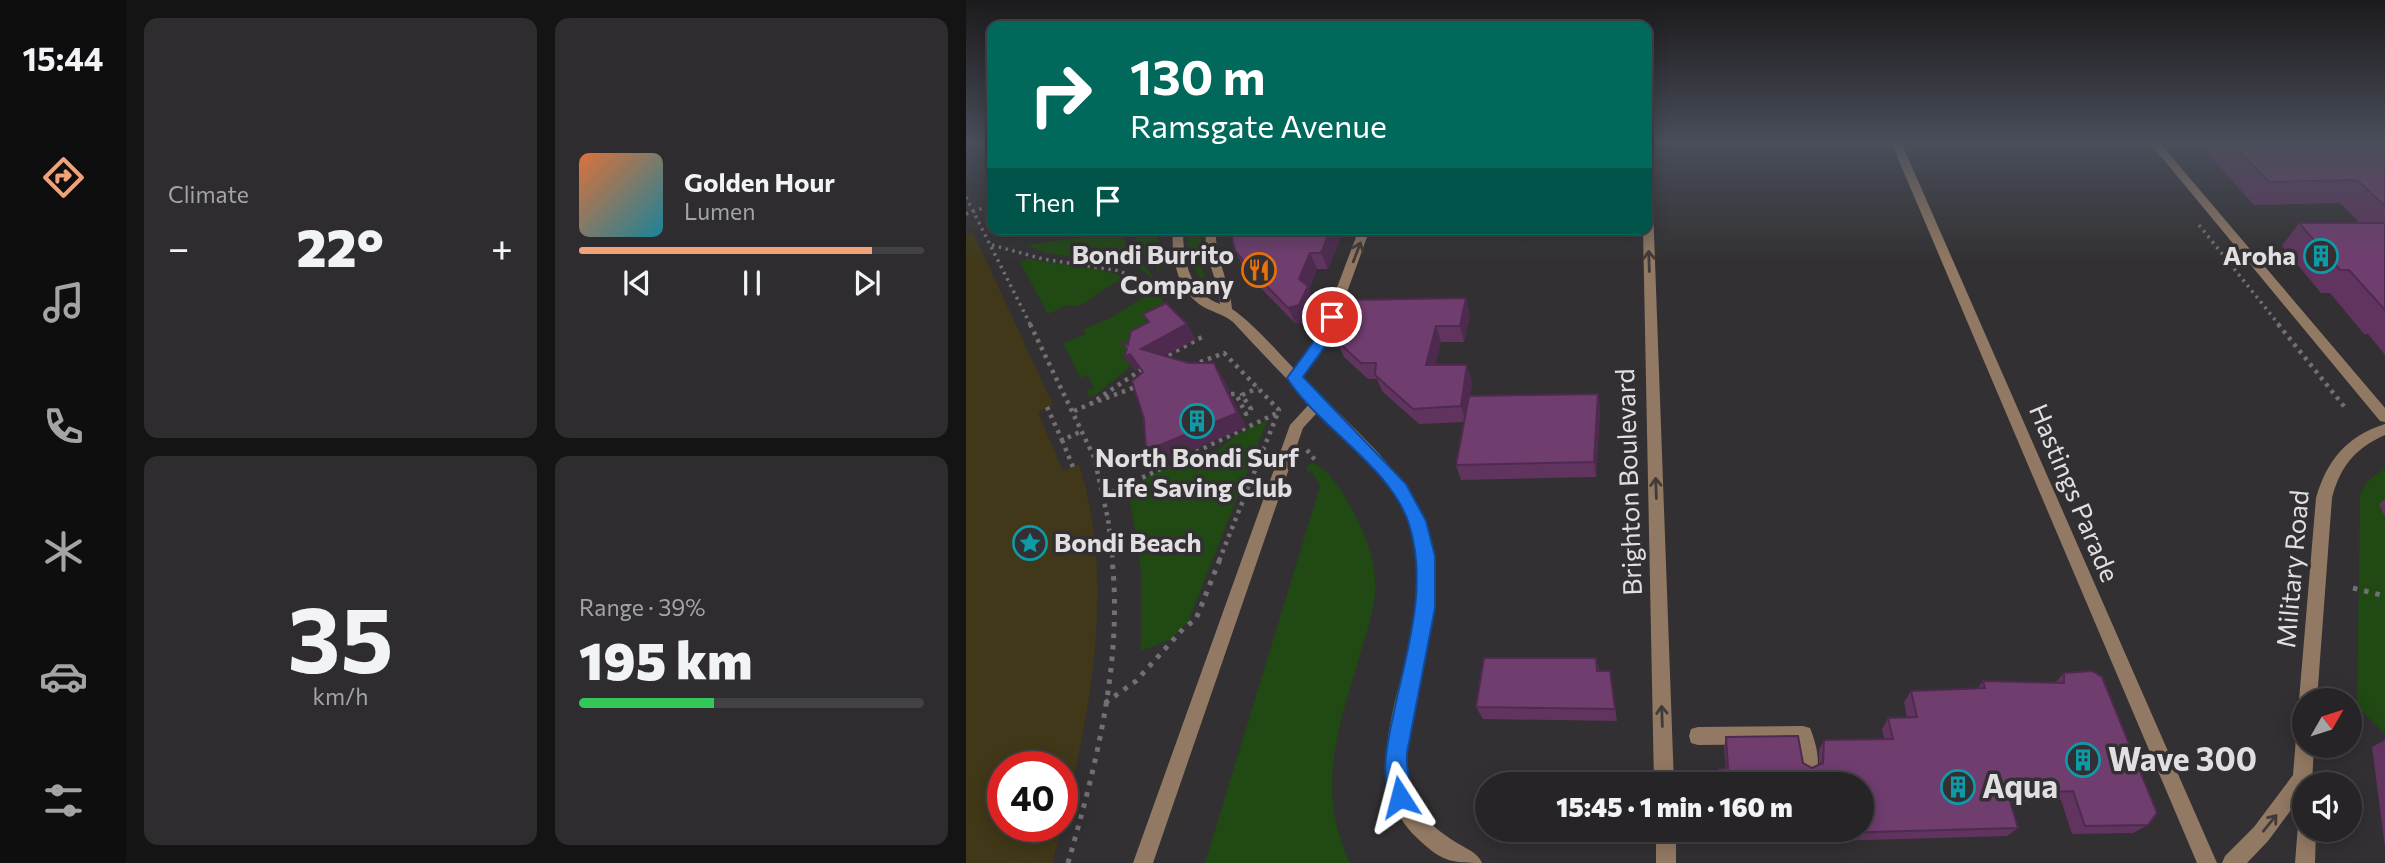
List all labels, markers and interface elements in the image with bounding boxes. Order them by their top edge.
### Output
text: 15:44 [23,38,103,78]
text: 130 m [1130,45,1265,105]
icon: right [1015,49,1106,140]
text: Ramsgate Avenue [1130,105,1387,145]
icon: directions [39,153,88,202]
text: Golden Hour [684,166,835,197]
text: Climate [168,180,249,208]
icon: arrive [1089,182,1127,220]
text: Then [1015,186,1075,217]
text: Lumen [684,197,755,225]
text: 22° [296,214,384,278]
text: − [168,223,190,270]
text: + [491,223,513,270]
building icon: Aroha [2302,237,2340,275]
place label: Bondi Burrito Company [1072,238,1234,299]
place label: Aroha [2223,239,2296,270]
one-way arrow [1351,241,1364,263]
one-way arrow [1642,250,1656,273]
restaurant icon: Bondi Burrito Company [1240,251,1278,289]
icon: previous [618,264,656,302]
icon: pause [733,264,771,302]
icon: next [848,264,886,302]
icon: music [39,278,88,327]
pin [1302,287,1362,347]
icon: arrive [1313,298,1351,336]
street label: Brighton Boulevard [1608,368,1647,596]
street label: Hastings Parade [2024,399,2127,586]
icon: phone [39,402,88,451]
building icon: North Bondi Surf Life Saving Club [1178,402,1216,440]
place label: North Bondi Surf Life Saving Club [1095,441,1299,502]
one-way arrow [1649,477,1662,500]
street label: Military Road [2269,488,2314,649]
place icon: Bondi Beach [1011,524,1049,562]
place label: Bondi Beach [1054,526,1201,557]
icon: climate [39,527,88,576]
text: 35 [287,580,394,692]
text: Range · 39% [579,593,706,621]
text: 195 km [579,627,752,691]
icon: car [39,652,88,701]
text: km/h [313,682,368,710]
north arrow [2292,688,2362,758]
map controls [2292,688,2362,842]
one-way arrow [1656,705,1669,728]
place label: Wave 300 [2108,738,2257,778]
building icon: Wave 300 [2064,741,2102,779]
speed limit sign: 40 [987,751,1078,842]
position arrow [1363,760,1437,834]
place label: Aqua [1982,765,2058,805]
building icon: Aqua [1939,768,1977,806]
button: sound [2292,772,2362,842]
icon: filters [39,776,88,825]
text: 15:45 · 1 min · 160 m [1556,791,1793,822]
one-way arrow [2263,815,2278,833]

